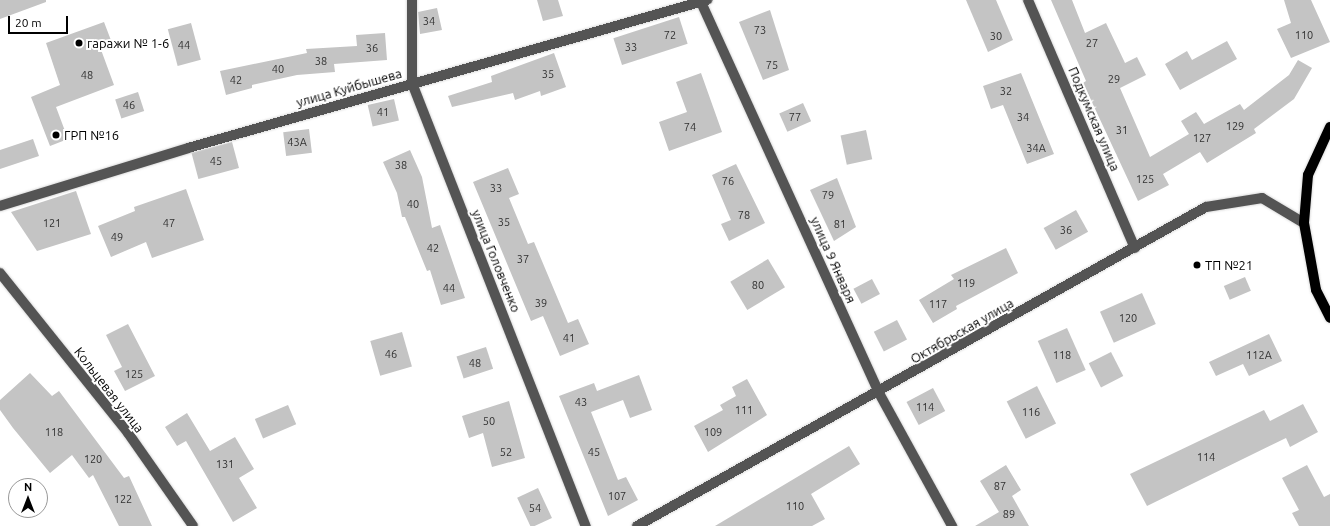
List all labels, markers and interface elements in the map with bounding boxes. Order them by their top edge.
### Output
scale bar [10,8,70,34]
house number: 34 [423,14,435,28]
text: 20 m [15,16,42,29]
house number: 73 [754,23,766,37]
house number: 72 [664,28,676,42]
house number: 110 [1295,28,1313,42]
house number: 30 [990,29,1002,43]
place label: гаражи № 1-6 [87,35,169,51]
house number: 27 [1086,36,1098,50]
marker: гаражи № 1-6 [74,38,84,48]
house number: 44 [178,38,190,52]
house number: 33 [625,40,637,54]
house number: 36 [366,41,378,55]
house number: 38 [315,54,327,68]
house number: 75 [766,58,778,72]
house number: 40 [272,62,284,76]
street label: Подкумская улица [1065,65,1123,173]
street label: улица Куйбышева [295,66,403,110]
house number: 35 [542,67,554,81]
house number: 48 [81,68,93,82]
house number: 29 [1108,72,1120,86]
house number: 42 [230,73,242,87]
house number: 32 [1000,84,1012,98]
house number: 46 [123,98,135,112]
house number: 41 [377,105,389,119]
house number: 77 [789,110,801,124]
house number: 34 [1017,110,1029,124]
house number: 129 [1226,119,1244,133]
house number: 74 [684,120,696,134]
house number: 31 [1116,123,1128,137]
place label: ГРП №16 [64,127,119,143]
marker: ГРП №16 [51,130,61,140]
house number: 127 [1193,131,1211,145]
house number: 43А [287,135,307,149]
house number: 34А [1026,141,1046,155]
house number: 45 [210,154,222,168]
house number: 38 [395,158,407,172]
house number: 125 [1136,172,1154,186]
house number: 76 [722,174,734,188]
house number: 33 [490,181,502,195]
house number: 79 [822,188,834,202]
house number: 40 [407,197,419,211]
street label: улица Головченко [468,207,524,315]
house number: 78 [738,208,750,222]
street label: улица 9 Января [807,214,859,306]
house number: 35 [498,215,510,229]
house number: 121 [43,216,61,230]
house number: 47 [163,216,175,230]
house number: 81 [834,217,846,231]
house number: 36 [1060,223,1072,237]
house number: 49 [111,230,123,244]
house number: 42 [427,241,439,255]
house number: 37 [517,252,529,266]
place label: ТП №21 [1205,257,1253,273]
marker: ТП №21 [1192,260,1202,270]
house number: 119 [957,276,975,290]
house number: 80 [752,278,764,292]
house number: 44 [443,281,455,295]
street label: Октябрьская улица [908,295,1016,367]
house number: 39 [535,296,547,310]
house number: 117 [929,297,947,311]
house number: 120 [1119,311,1137,325]
house number: 41 [563,331,575,345]
street label: Кольцевая улица [71,344,147,436]
house number: 46 [385,347,397,361]
house number: 118 [1053,348,1071,362]
house number: 112А [1246,348,1272,362]
house number: 48 [469,356,481,370]
house number: 125 [125,367,143,381]
house number: 43 [575,395,587,409]
house number: 114 [916,400,934,414]
house number: 111 [735,403,753,417]
house number: 116 [1022,405,1040,419]
house number: 50 [483,414,495,428]
house number: 118 [45,425,63,439]
house number: 109 [704,425,722,439]
house number: 52 [500,445,512,459]
house number: 45 [588,445,600,459]
house number: 114 [1197,450,1215,464]
house number: 120 [84,452,102,466]
house number: 131 [216,457,234,471]
north arrow [8,478,48,518]
house number: 87 [994,479,1006,493]
text: N [24,481,32,493]
house number: 107 [608,489,626,503]
house number: 122 [114,492,132,506]
house number: 110 [786,499,804,513]
house number: 54 [529,501,541,515]
house number: 89 [1003,507,1015,521]

